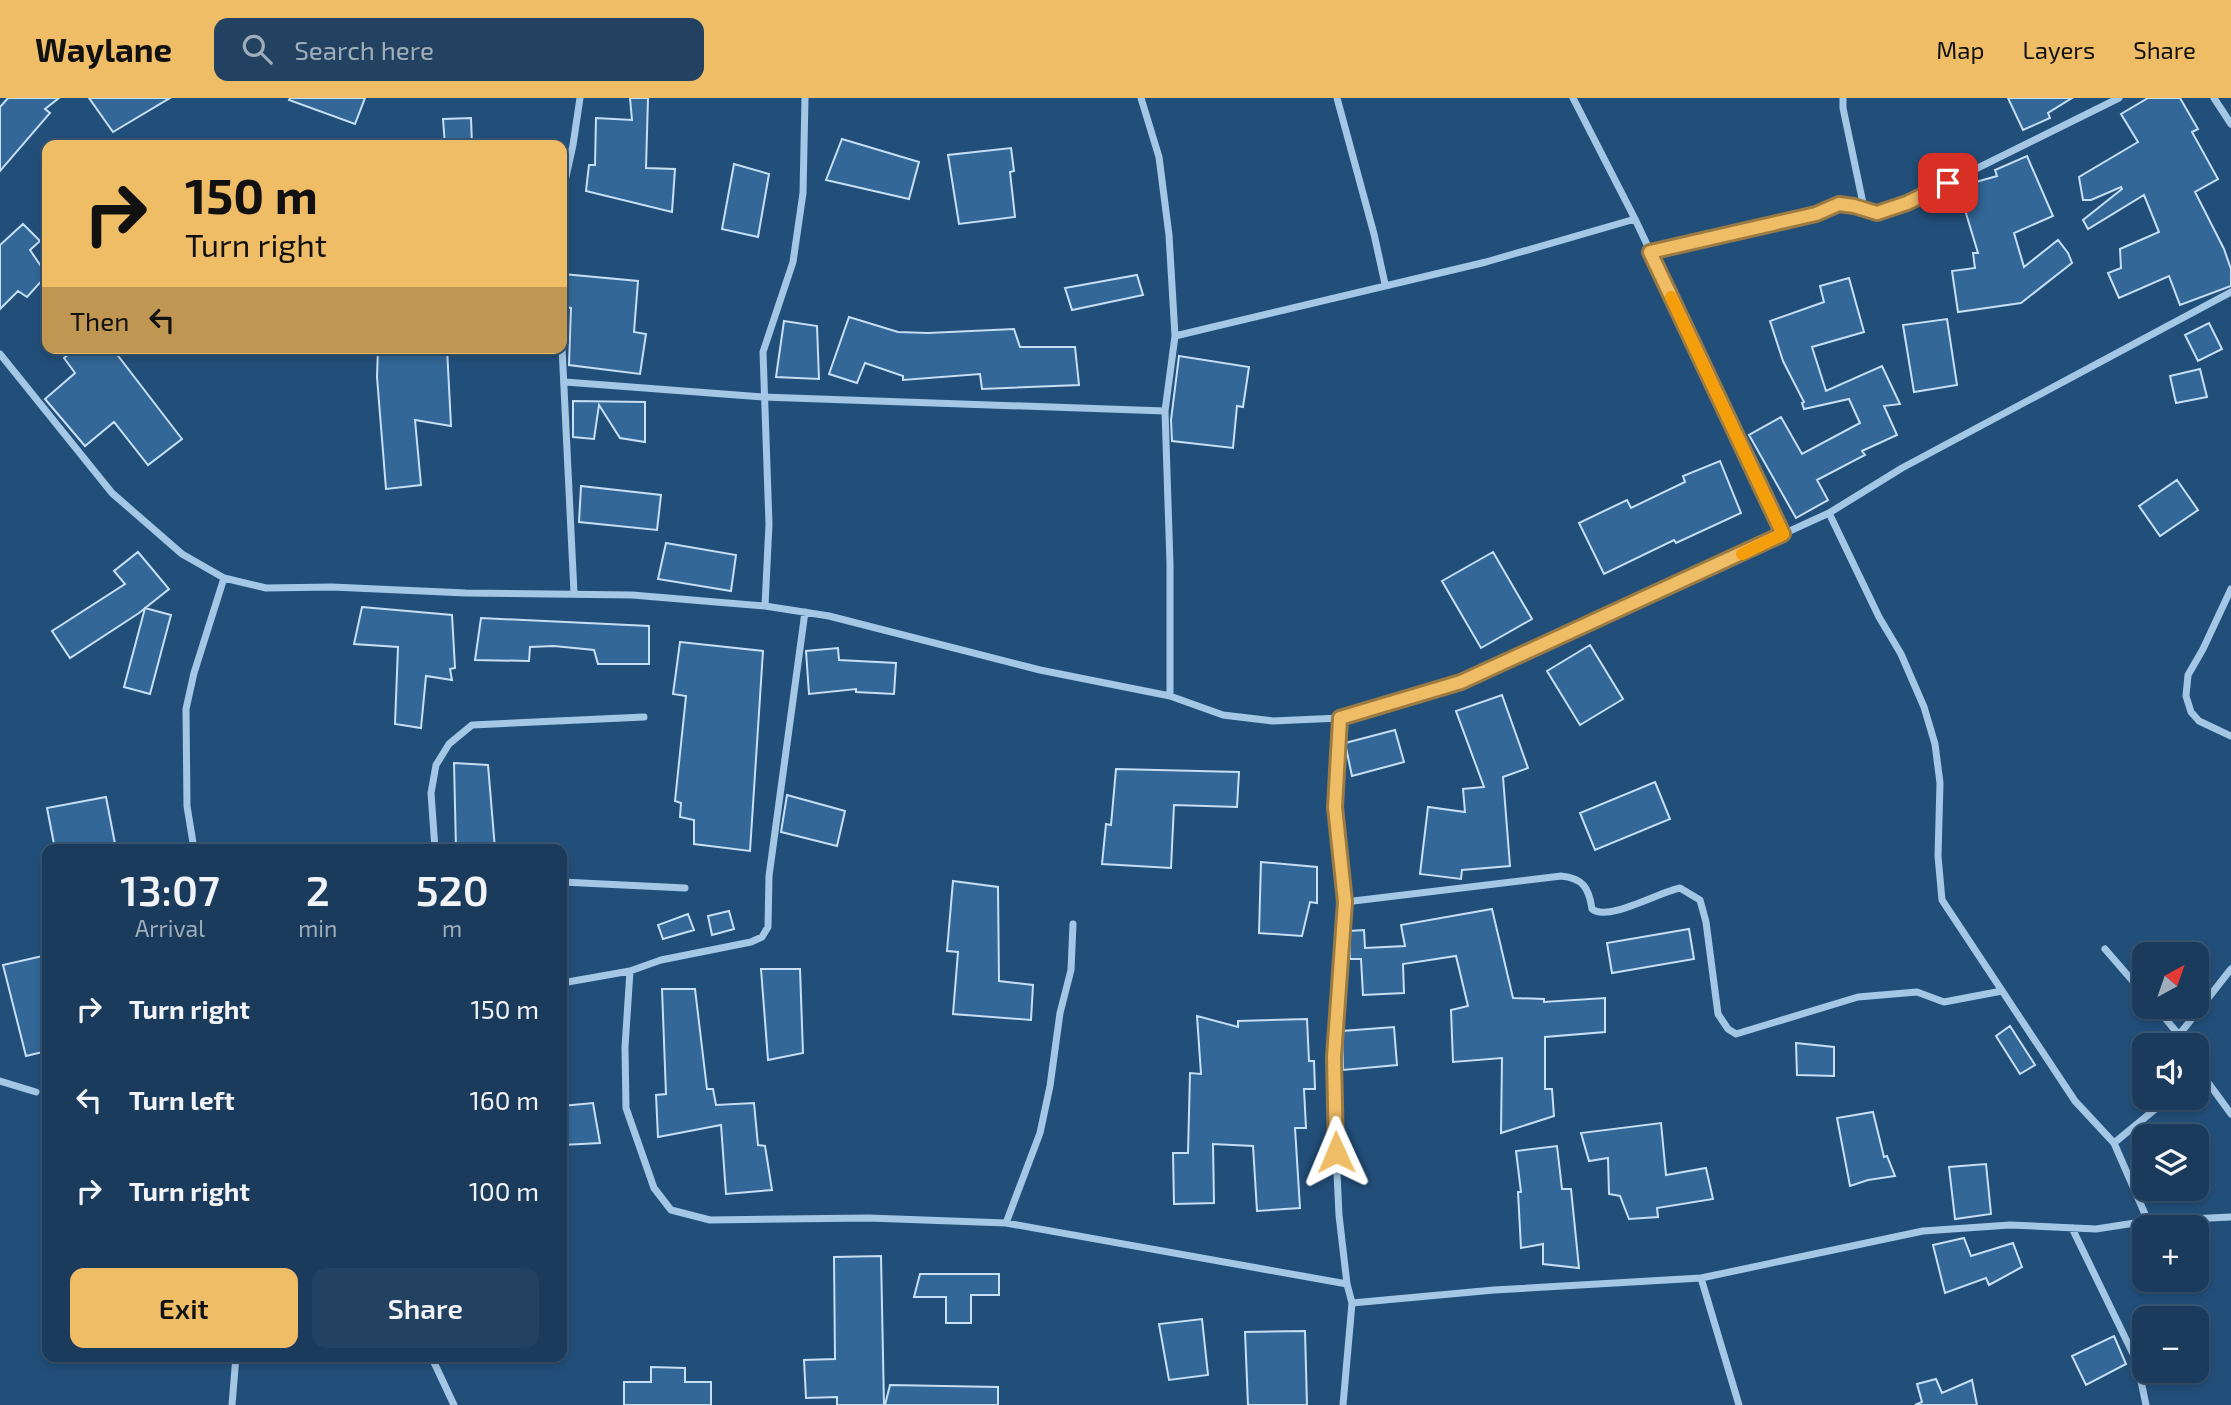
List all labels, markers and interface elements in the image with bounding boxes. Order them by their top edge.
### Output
search box [214,18,704,81]
text: Waylane [35,29,172,69]
icon: search [238,30,276,68]
text: Search here [294,34,434,65]
text: Map [1936,35,1984,64]
text: Layers [2022,35,2095,64]
text: Share [2133,35,2196,64]
pin [1918,153,1978,213]
icon: arrive [1929,164,1967,202]
text: 150 m [185,165,318,224]
icon: right [70,168,161,259]
text: Turn right [185,225,327,263]
icon: left [143,301,181,339]
text: Then [70,305,129,336]
text: 13:07 [120,864,220,914]
text: 2 [306,864,330,914]
text: 520 [416,864,489,914]
text: Arrival [135,914,205,942]
text: min [298,914,337,942]
text: m [442,914,462,942]
north arrow [2132,942,2208,1018]
map controls [2132,942,2209,1383]
icon: right [70,990,108,1028]
text: Turn right [129,993,250,1024]
text: 150 m [470,993,539,1024]
button: sound [2132,1033,2209,1110]
icon: left [70,1081,108,1119]
text: Turn left [129,1084,235,1115]
text: 160 m [470,1084,539,1115]
position arrow [1299,1115,1373,1189]
button: layers [2132,1124,2209,1201]
icon: right [70,1172,108,1210]
text: Turn right [129,1175,250,1206]
text: 100 m [469,1175,539,1206]
button: + [2132,1215,2209,1292]
button: Exit [70,1268,298,1348]
button: Share [312,1268,539,1348]
button: − [2132,1306,2209,1383]

